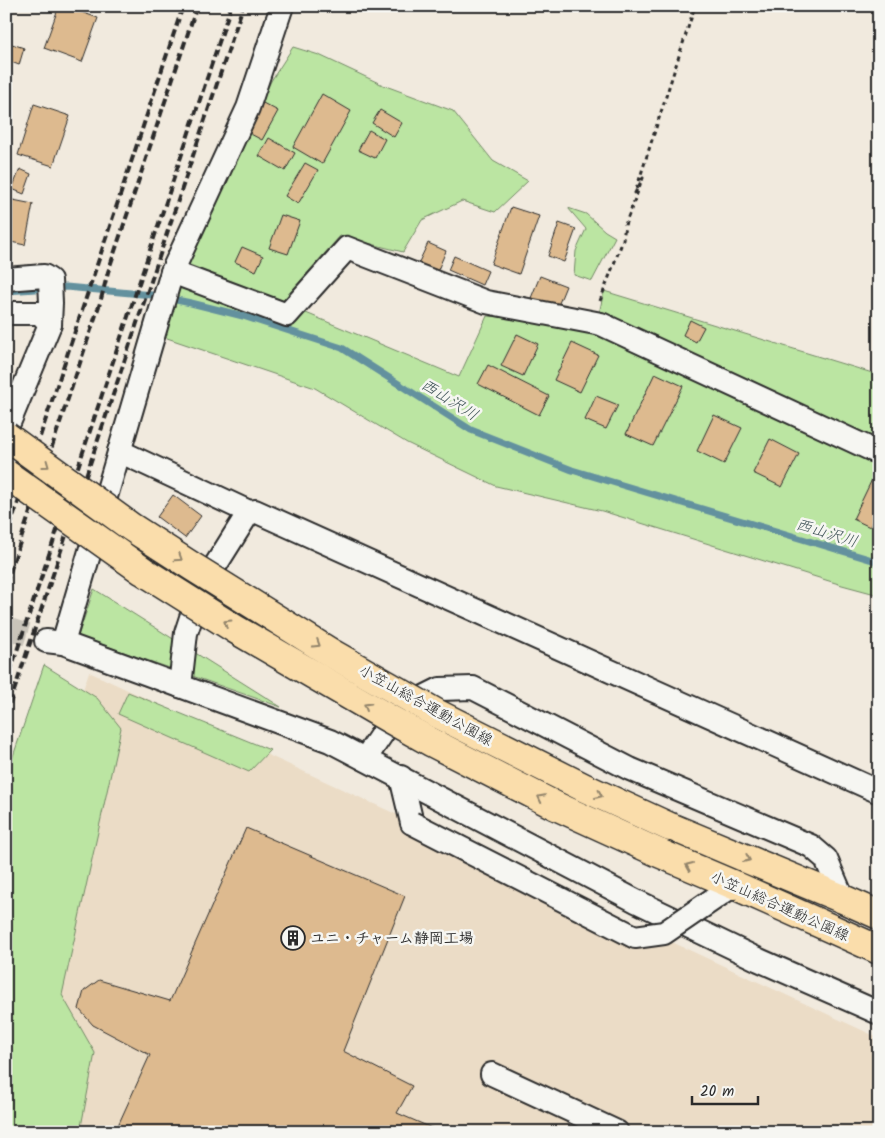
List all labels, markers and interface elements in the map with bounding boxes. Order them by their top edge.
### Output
water label: 西山沢川 [415,373,483,428]
one-way arrow [40,459,50,468]
water label: 西山沢川 [792,512,861,555]
one-way arrow [173,552,182,561]
one-way arrow [223,620,232,630]
one-way arrow [311,637,320,647]
street label: 小笠山総合運動公園線 [354,659,497,753]
one-way arrow [363,702,372,712]
one-way arrow [594,788,603,799]
one-way arrow [537,794,546,804]
one-way arrow [742,853,751,864]
one-way arrow [685,861,694,872]
street label: 小笠山総合運動公園線 [706,865,853,948]
building icon: ユニ・チャーム静岡工場 [280,925,306,951]
place label: ユニ・チャーム静岡工場 [310,927,474,951]
scale bar [692,1073,759,1105]
text: 20 m [700,1080,734,1104]

